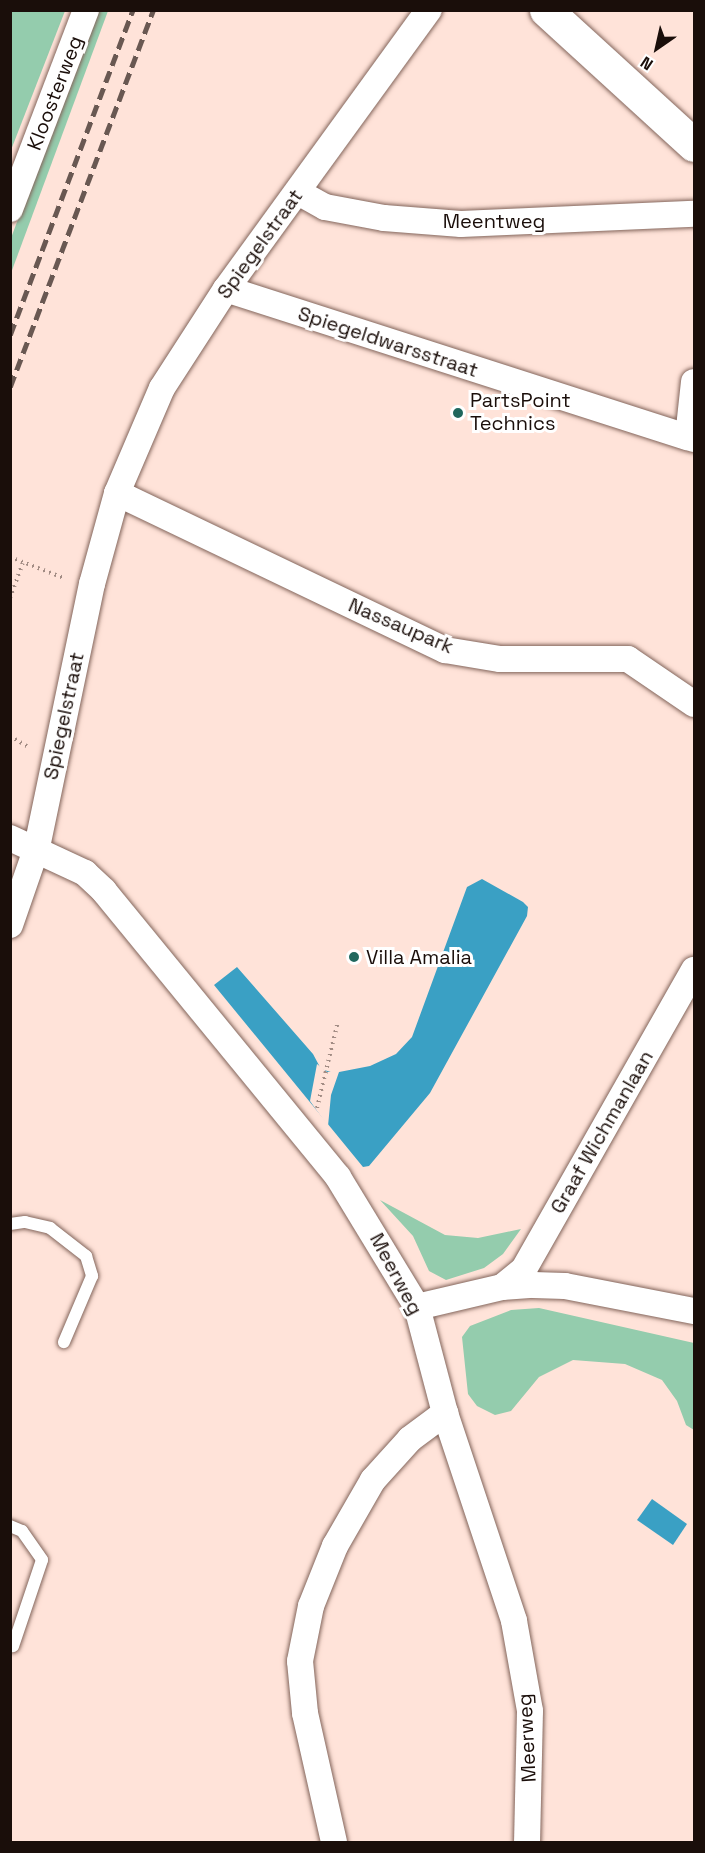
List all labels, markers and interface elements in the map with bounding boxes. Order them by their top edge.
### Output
north arrow [627,18,687,78]
street label: Kloosterweg [22,32,88,154]
text: N [636,52,657,75]
street label: Spiegelstraat [212,184,308,304]
street label: Meentweg [443,209,545,233]
street label: Spiegeldwarsstraat [295,302,481,382]
place label: PartsPoint Technics [470,389,571,436]
marker: PartsPoint Technics [451,406,465,420]
street label: Nassaupark [345,593,457,659]
street label: Spiegelstraat [39,650,89,782]
place label: Villa Amalia [366,945,472,969]
marker: Villa Amalia [347,950,361,964]
street label: Graaf Wichmanlaan [545,1046,659,1218]
street label: Meerweg [365,1229,427,1319]
street label: Meerweg [513,1693,541,1783]

